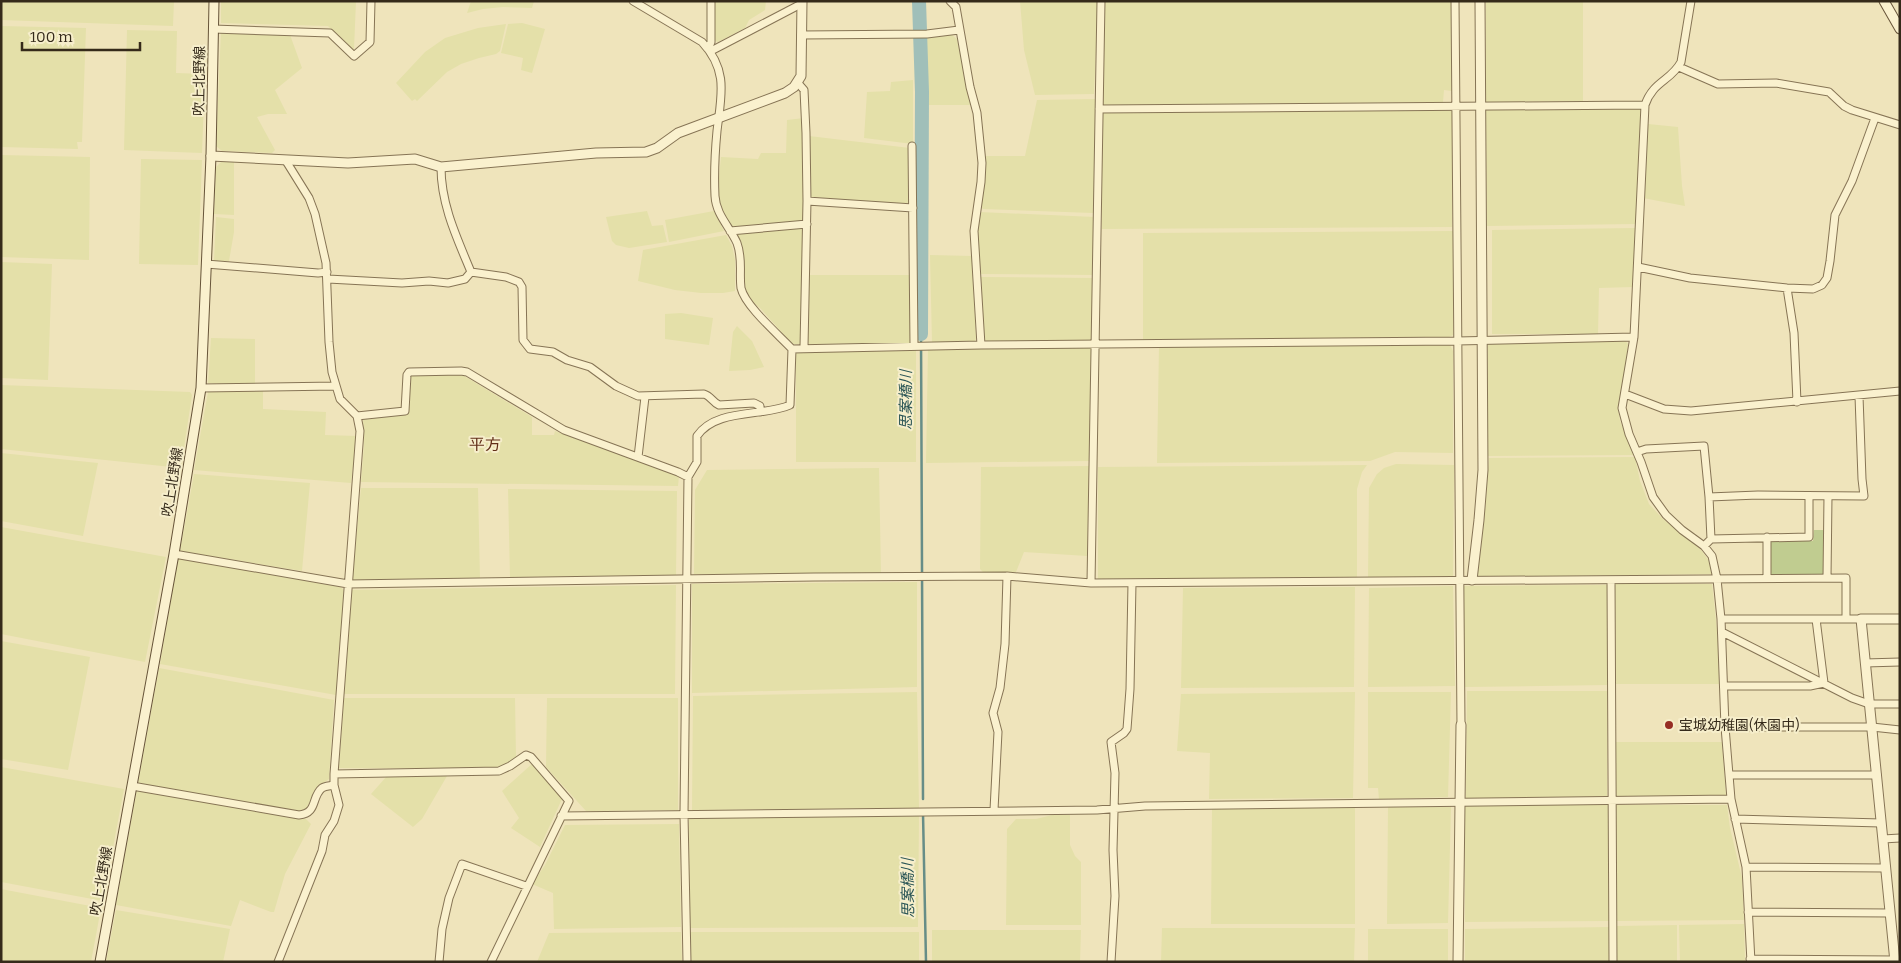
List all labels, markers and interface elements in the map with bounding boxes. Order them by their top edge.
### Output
scale bar [22,20,140,52]
text: 100 m [30,28,73,46]
street label: 吹上北野線 [190,46,209,116]
water label: 思案橋川 [897,368,915,430]
district label: 平方 [469,435,501,454]
street label: 吹上北野線 [159,446,186,518]
place label: 宝城幼稚園(休園中) [1679,717,1800,734]
marker: 宝城幼稚園(休園中) [1663,719,1675,731]
street label: 吹上北野線 [87,845,116,917]
water label: 思案橋川 [898,856,918,918]

